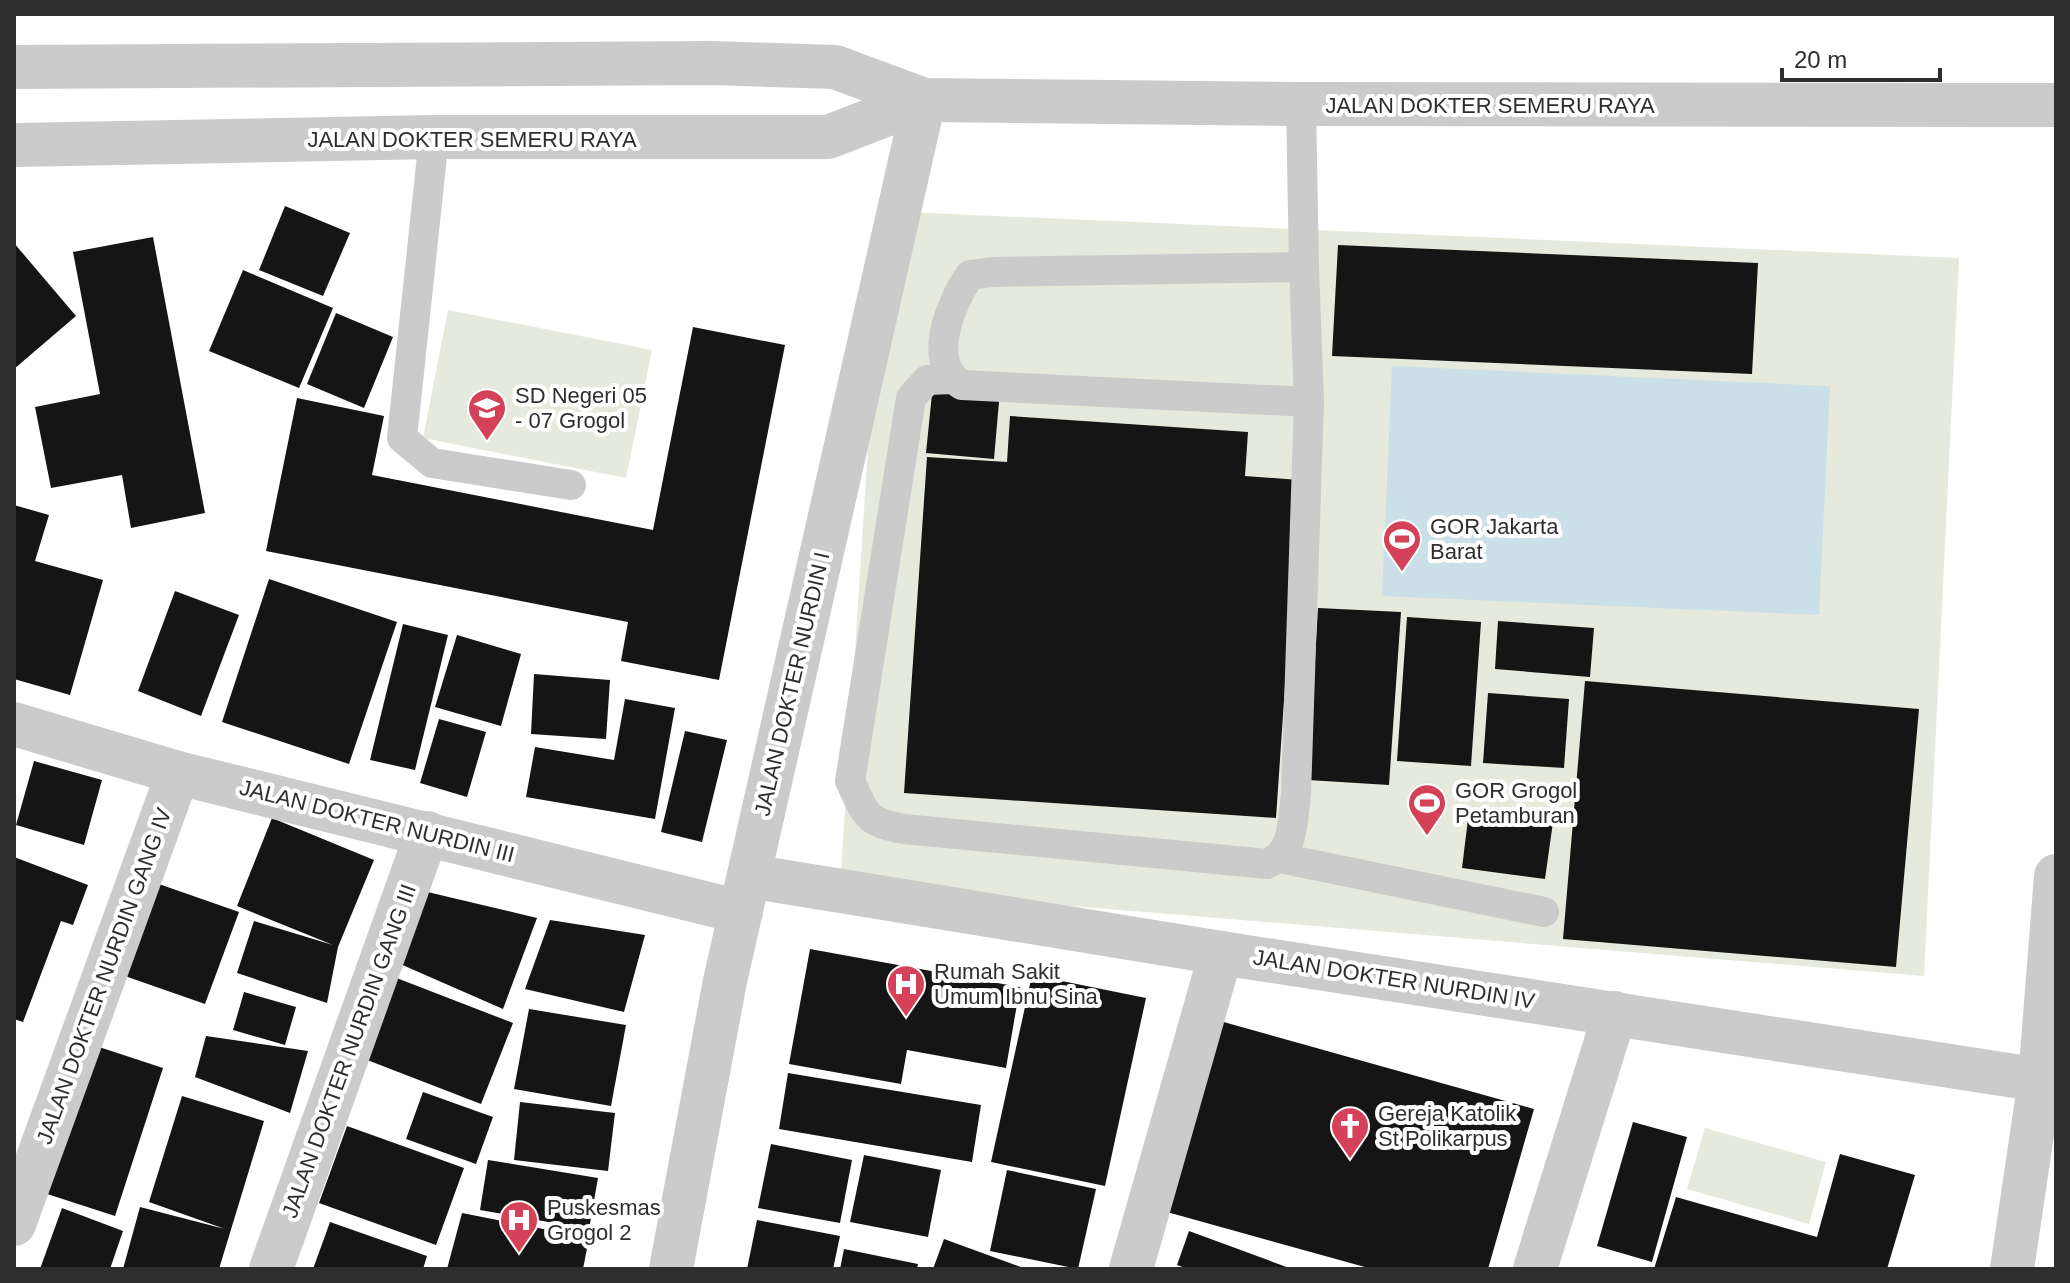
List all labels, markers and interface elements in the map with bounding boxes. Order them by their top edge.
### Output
scale bar [1782,32,1940,82]
text: 20 m [1794,46,1847,73]
street label: JALAN DOKTER SEMERU RAYA [1325,93,1655,118]
street label: JALAN DOKTER SEMERU RAYA [307,127,637,152]
place label: SD Negeri 05 - 07 Grogol [515,383,647,433]
school or university icon: SD Negeri 05 - 07 Grogol [466,387,508,442]
place label: GOR Jakarta Barat [1430,514,1559,564]
sports icon: GOR Jakarta Barat [1381,518,1423,573]
street label: JALAN DOKTER NURDIN I [749,550,835,818]
street label: JALAN DOKTER NURDIN III [237,775,517,867]
place label: GOR Grogol Petamburan [1455,778,1577,828]
sports icon: GOR Grogol Petamburan [1406,782,1448,837]
street label: JALAN DOKTER NURDIN GANG IV [31,804,177,1147]
street label: JALAN DOKTER NURDIN GANG III [277,881,421,1221]
street label: JALAN DOKTER NURDIN IV [1251,944,1537,1014]
place label: Rumah Sakit Umum Ibnu Sina [934,959,1099,1009]
hospital icon: Rumah Sakit Umum Ibnu Sina [885,963,927,1018]
place label: Gereja Katolik St Polikarpus [1378,1101,1517,1151]
church icon: Gereja Katolik St Polikarpus [1329,1105,1371,1160]
place label: Puskesmas Grogol 2 [547,1195,661,1245]
hospital icon: Puskesmas Grogol 2 [498,1199,540,1254]

